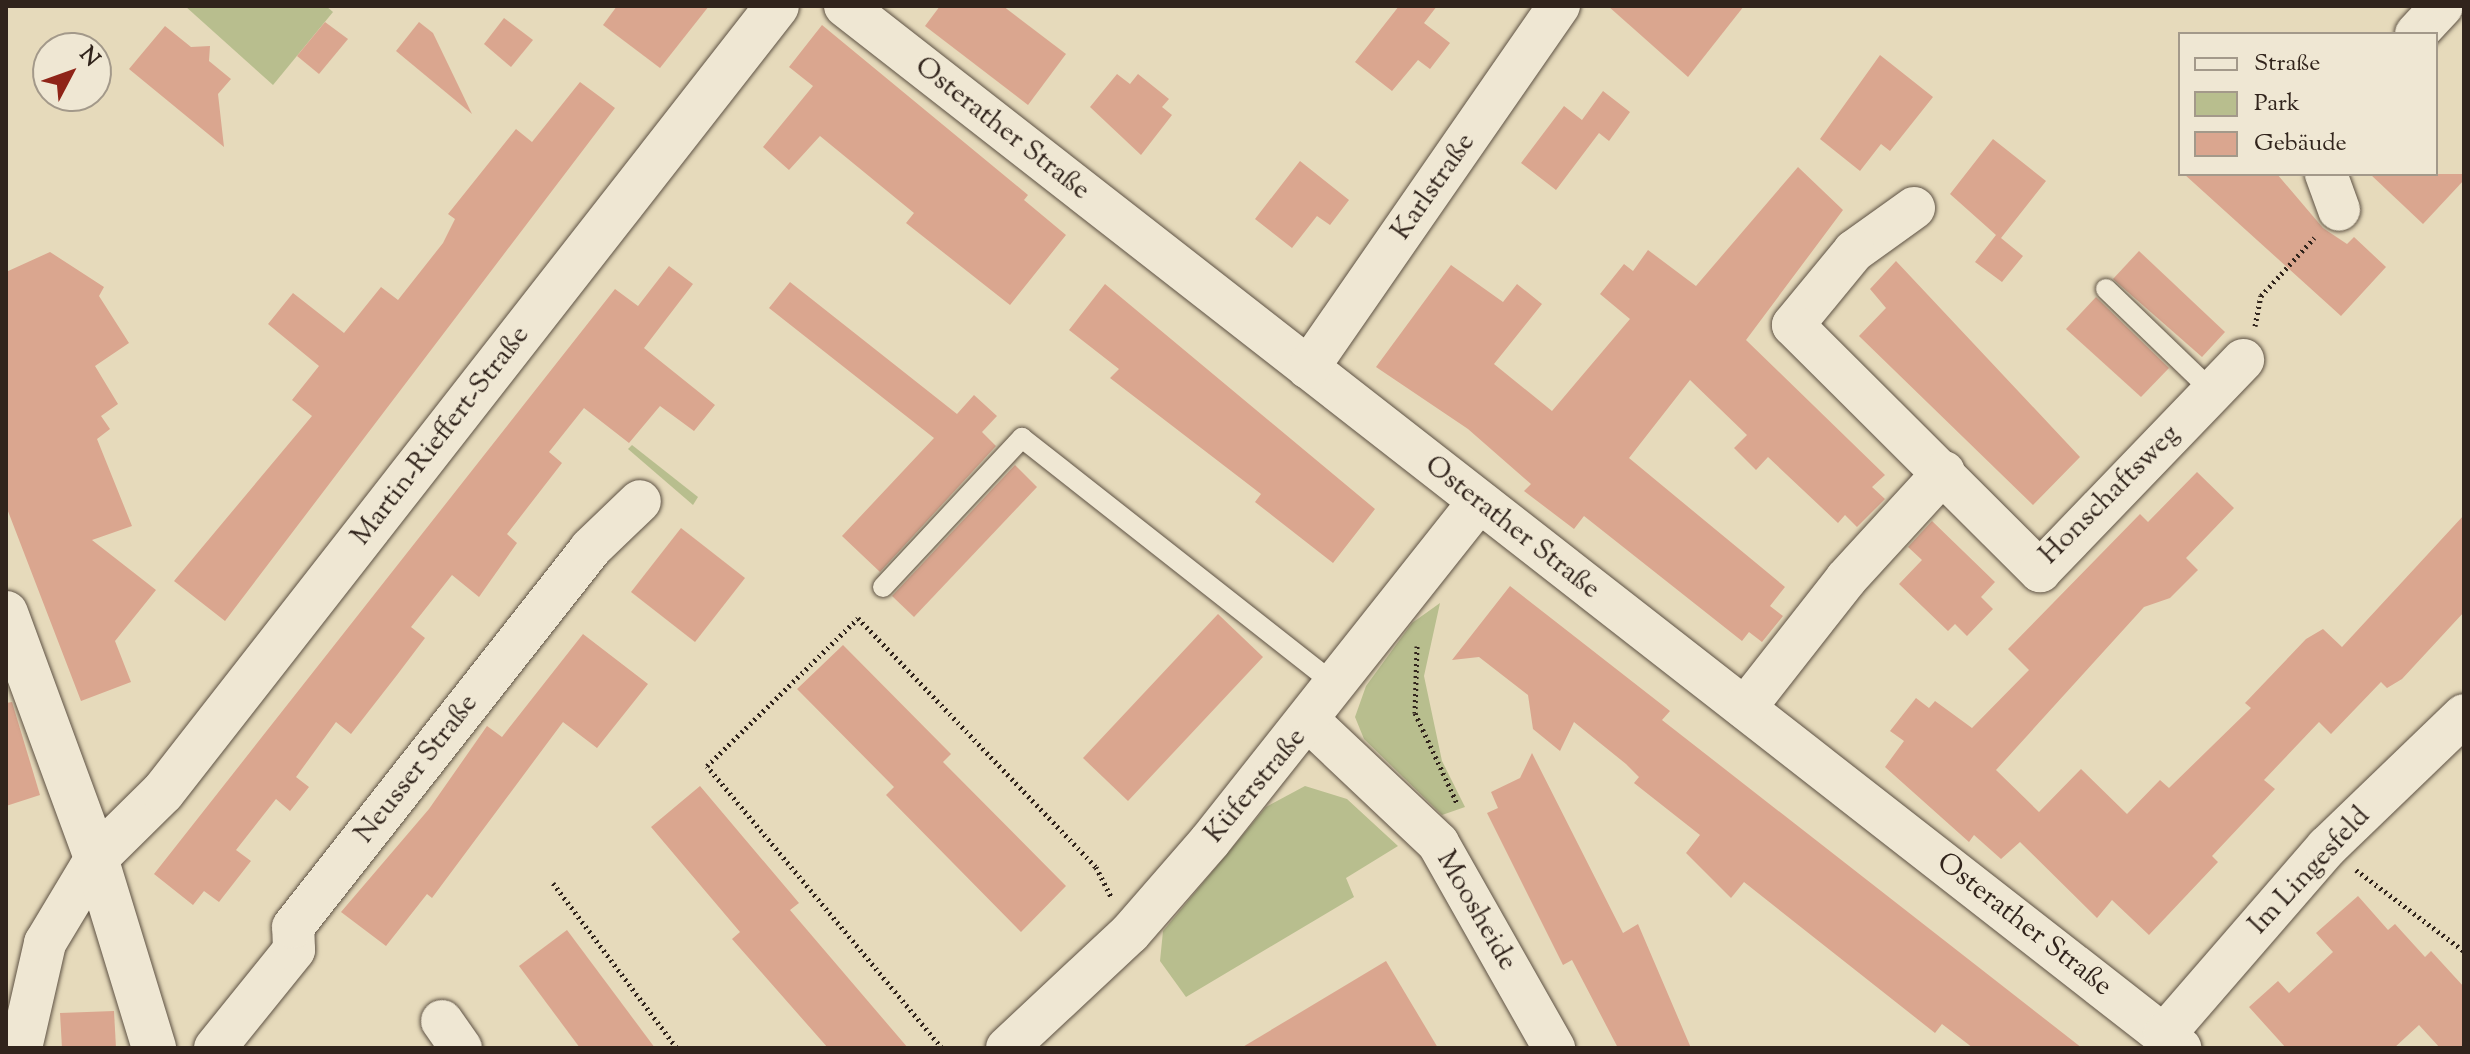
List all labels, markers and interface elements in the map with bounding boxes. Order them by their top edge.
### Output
north arrow [32,32,112,112]
legend [2178,32,2438,176]
text: N [71,40,106,75]
text: Straße [2254,47,2320,81]
street label: Osterather Straße [908,50,1096,208]
text: Park [2254,87,2300,121]
street label: Karlstraße [1385,127,1483,247]
text: Gebäude [2254,127,2347,161]
street label: Martin-Rieffert-Straße [345,319,537,553]
street label: Honschaftsweg [2033,418,2187,572]
street label: Osterather Straße [1418,449,1606,607]
street label: Neusser Straße [348,688,486,850]
street label: Küferstraße [1198,722,1314,850]
street label: Im Lingesfeld [2242,800,2378,942]
street label: Moosheide [1428,845,1524,977]
street label: Osterather Straße [1930,846,2118,1004]

